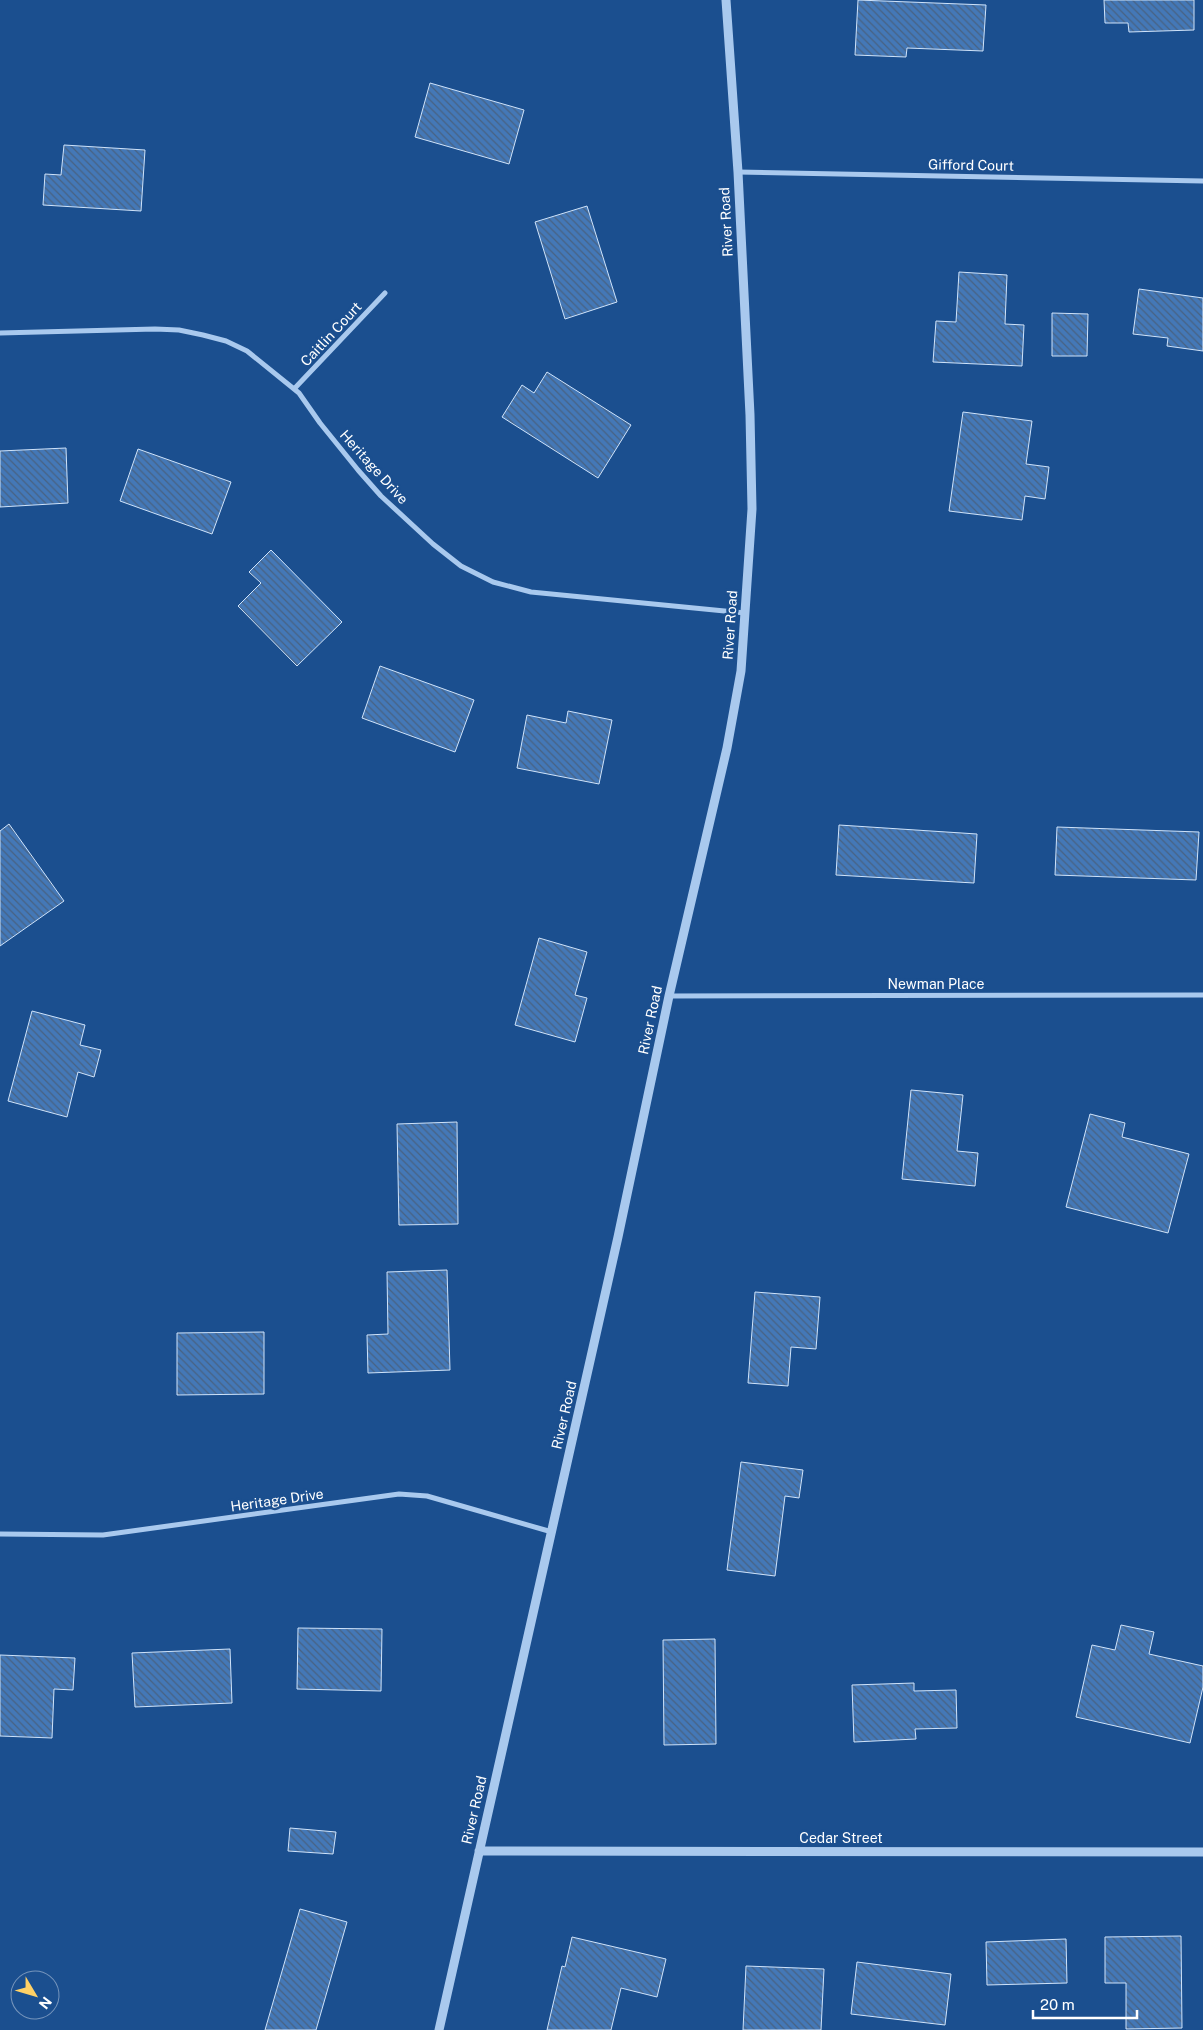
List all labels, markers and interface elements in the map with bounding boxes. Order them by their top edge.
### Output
street label: Gifford Court [928,156,1014,174]
street label: River Road [716,187,736,257]
street label: Caitlin Court [297,299,365,369]
street label: Heritage Drive [337,427,411,507]
street label: River Road [720,590,740,660]
street label: Newman Place [888,976,984,992]
street label: River Road [635,984,665,1056]
street label: River Road [548,1379,580,1451]
street label: Heritage Drive [229,1486,325,1514]
street label: River Road [458,1774,490,1846]
street label: Cedar Street [799,1830,883,1846]
north arrow [10,1970,60,2020]
scale bar [1033,1988,1137,2020]
text: N [36,1994,55,2012]
text: 20 m [1040,1996,1075,2013]

